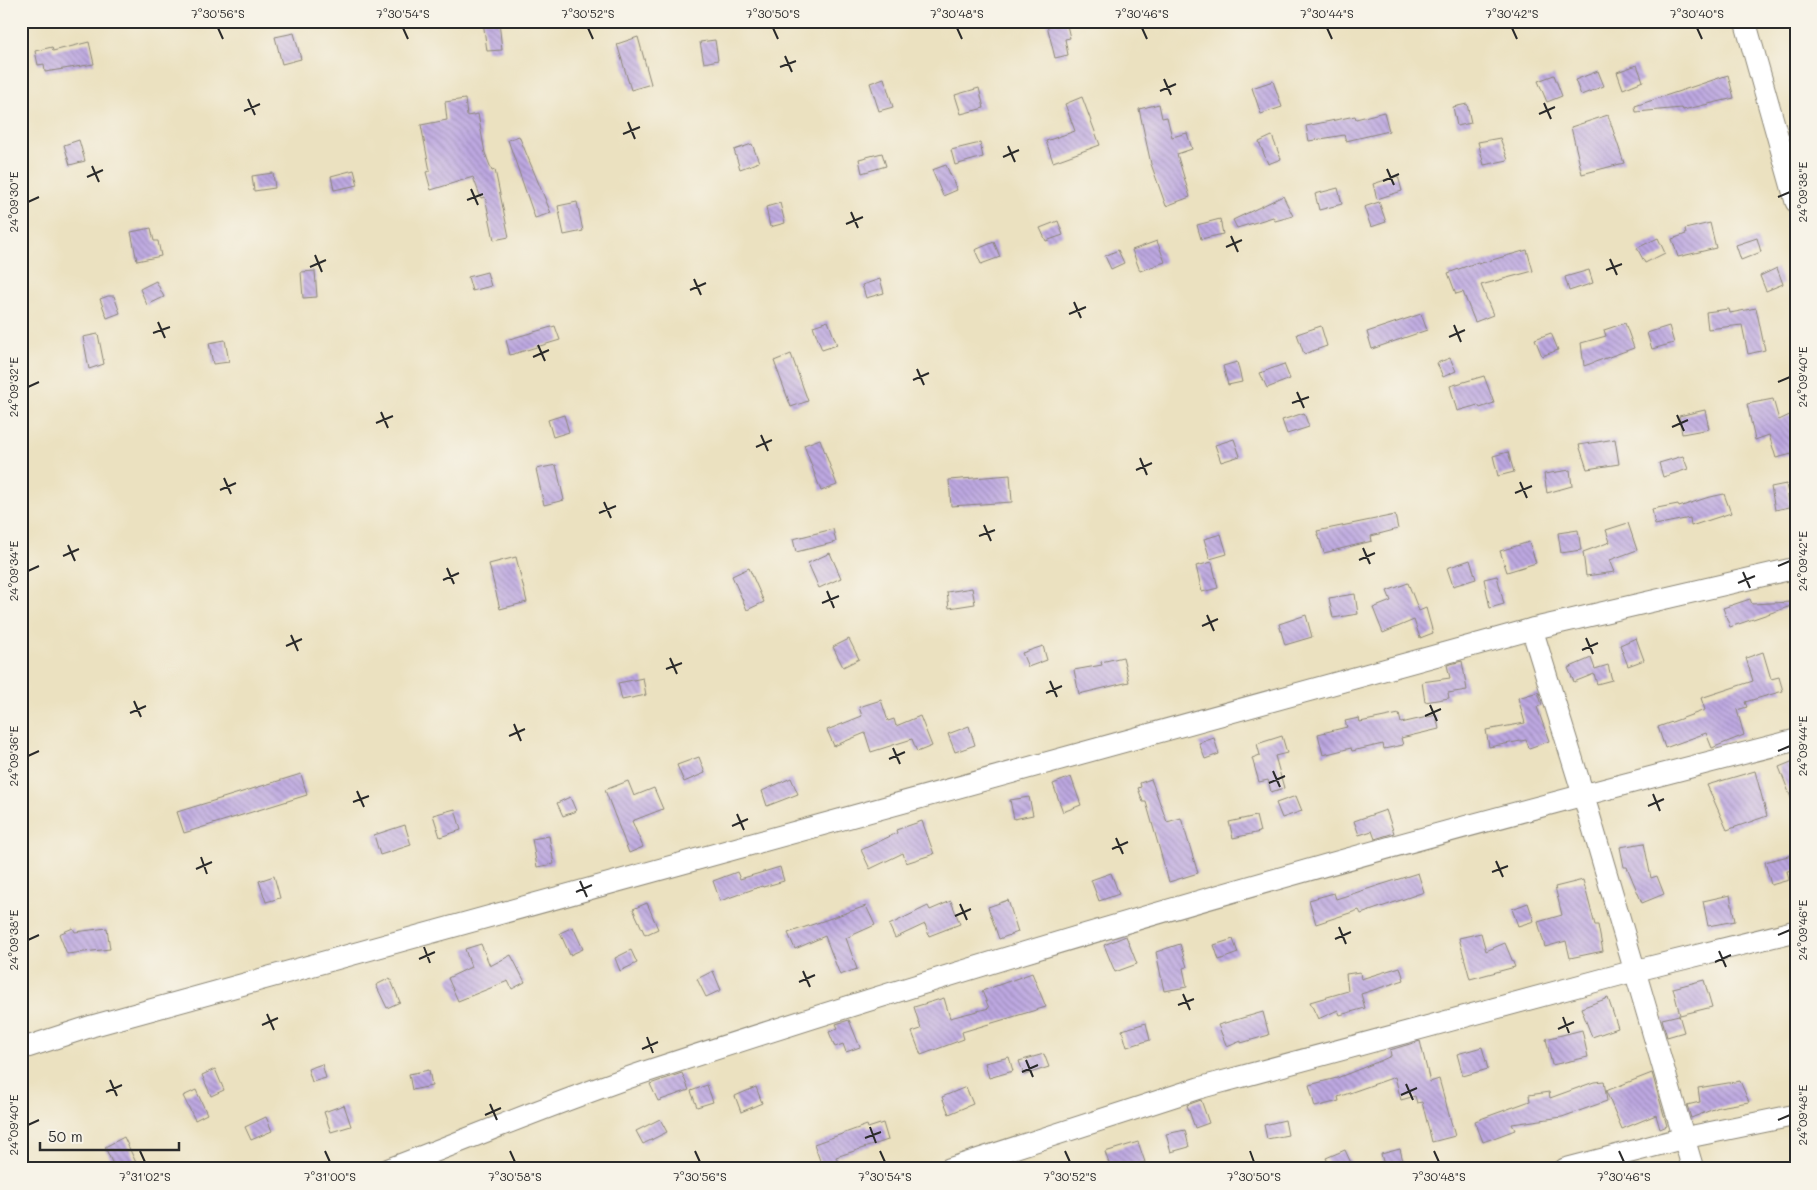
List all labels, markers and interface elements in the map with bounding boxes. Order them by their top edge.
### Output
text: 7°30'56"S [191,5,245,21]
text: 7°30'54"S [376,5,430,21]
text: 7°30'52"S [561,5,615,21]
text: 7°30'50"S [746,5,800,21]
text: 7°30'48"S [930,5,984,21]
text: 7°30'46"S [1115,5,1169,21]
text: 7°30'44"S [1300,5,1354,21]
text: 7°30'42"S [1485,5,1539,21]
text: 7°30'40"S [1670,5,1724,21]
text: 24°09'38"E [1794,161,1810,222]
text: 24°09'30"E [5,171,21,233]
text: 24°09'40"E [1794,346,1810,408]
text: 24°09'32"E [5,357,21,417]
text: 24°09'42"E [1794,531,1810,591]
text: 24°09'34"E [5,541,21,601]
text: 24°09'44"E [1794,716,1810,776]
text: 24°09'36"E [5,725,21,786]
text: 24°09'46"E [1794,899,1810,960]
text: 24°09'38"E [5,909,21,970]
text: 24°09'48"E [1794,1084,1810,1145]
text: 24°09'40"E [5,1094,21,1156]
scale bar [40,1120,179,1152]
text: 50 m [48,1126,83,1146]
text: 7°31'02"S [119,1168,171,1184]
text: 7°31'00"S [304,1168,356,1184]
text: 7°30'58"S [488,1168,542,1184]
text: 7°30'56"S [673,1168,727,1184]
text: 7°30'54"S [858,1168,912,1184]
text: 7°30'52"S [1043,1168,1097,1184]
text: 7°30'50"S [1227,1168,1281,1184]
text: 7°30'48"S [1412,1168,1466,1184]
text: 7°30'46"S [1597,1168,1651,1184]

